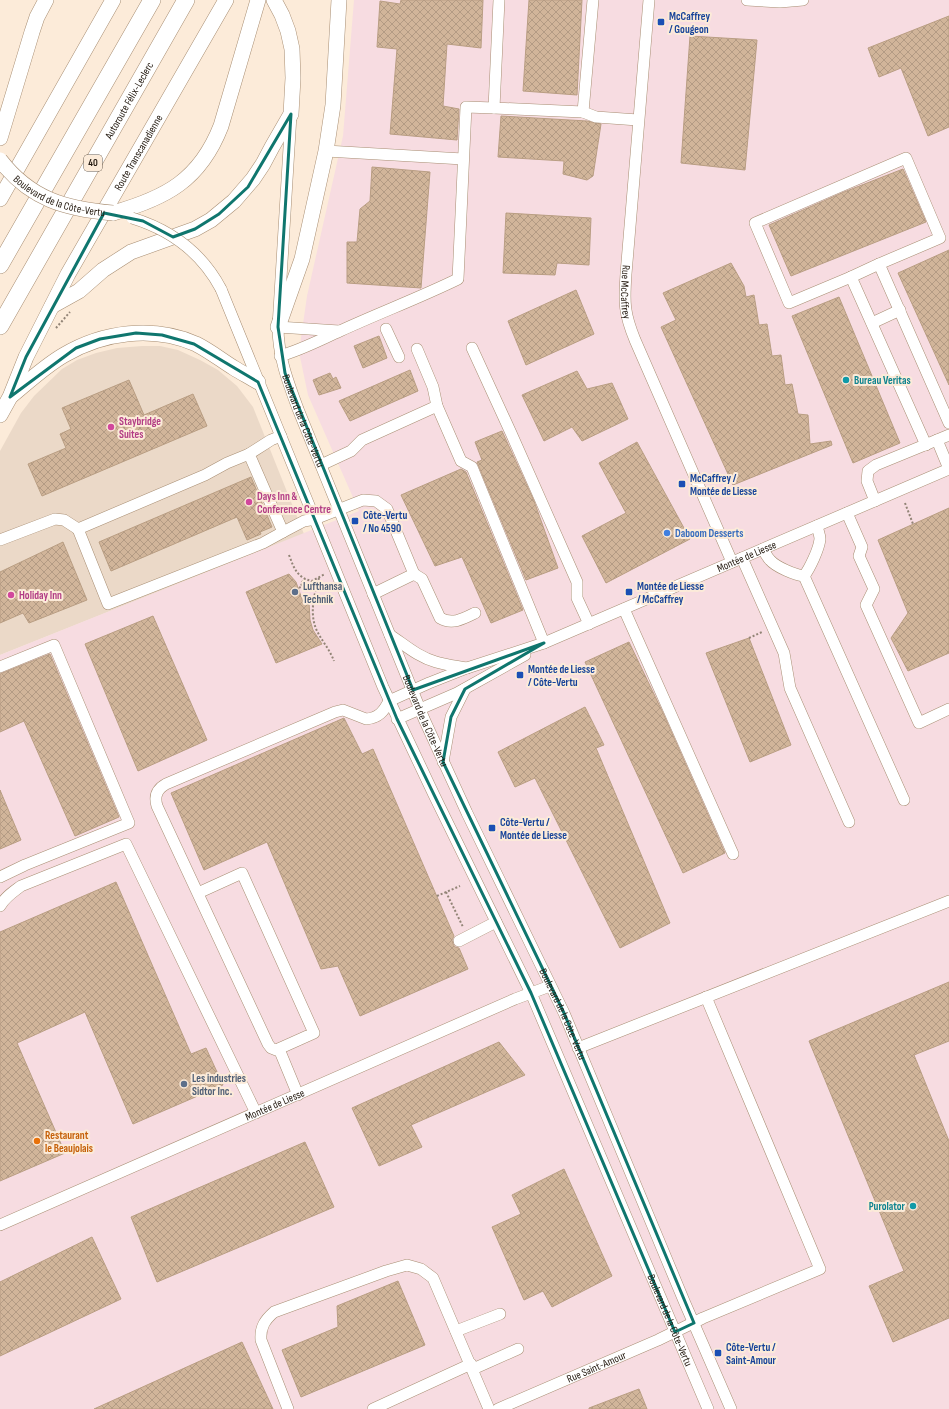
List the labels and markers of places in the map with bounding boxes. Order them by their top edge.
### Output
place label: McCaffrey / Gougeon [669,10,710,36]
marker: McCaffrey / Gougeon [656,17,666,27]
place label: Bureau Veritas [854,374,911,387]
marker: Bureau Veritas [841,375,851,385]
place label: Staybridge Suites [119,415,161,441]
marker: Staybridge Suites [106,422,116,432]
place label: McCaffrey / Montée de Liesse [690,472,757,498]
marker: McCaffrey / Montée de Liesse [677,479,687,489]
place label: Days Inn & Conference Centre [257,490,331,516]
marker: Days Inn & Conference Centre [244,497,254,507]
place label: Côte-Vertu / No 4590 [363,509,407,535]
marker: Côte-Vertu / No 4590 [350,516,360,526]
place label: Daboom Desserts [675,527,743,540]
marker: Daboom Desserts [662,528,672,538]
place label: Lufthansa Technik [303,580,343,606]
place label: Montée de Liesse / McCaffrey [637,580,704,606]
marker: Lufthansa Technik [290,587,300,597]
marker: Montée de Liesse / McCaffrey [624,587,634,597]
place label: Holiday Inn [19,589,62,602]
marker: Holiday Inn [6,590,16,600]
place label: Montée de Liesse / Côte-Vertu [528,663,595,689]
marker: Montée de Liesse / Côte-Vertu [515,670,525,680]
place label: Côte-Vertu / Montée de Liesse [500,816,567,842]
marker: Côte-Vertu / Montée de Liesse [487,823,497,833]
place label: Les industries Sidtor Inc. [192,1072,246,1098]
marker: Les industries Sidtor Inc. [179,1079,189,1089]
place label: Restaurant le Beaujolais [45,1129,93,1155]
marker: Restaurant le Beaujolais [32,1136,42,1146]
place label: Purolator [869,1200,906,1213]
marker: Purolator [908,1201,918,1211]
place label: Côte-Vertu / Saint-Amour [726,1341,777,1367]
marker: Côte-Vertu / Saint-Amour [713,1348,723,1358]

